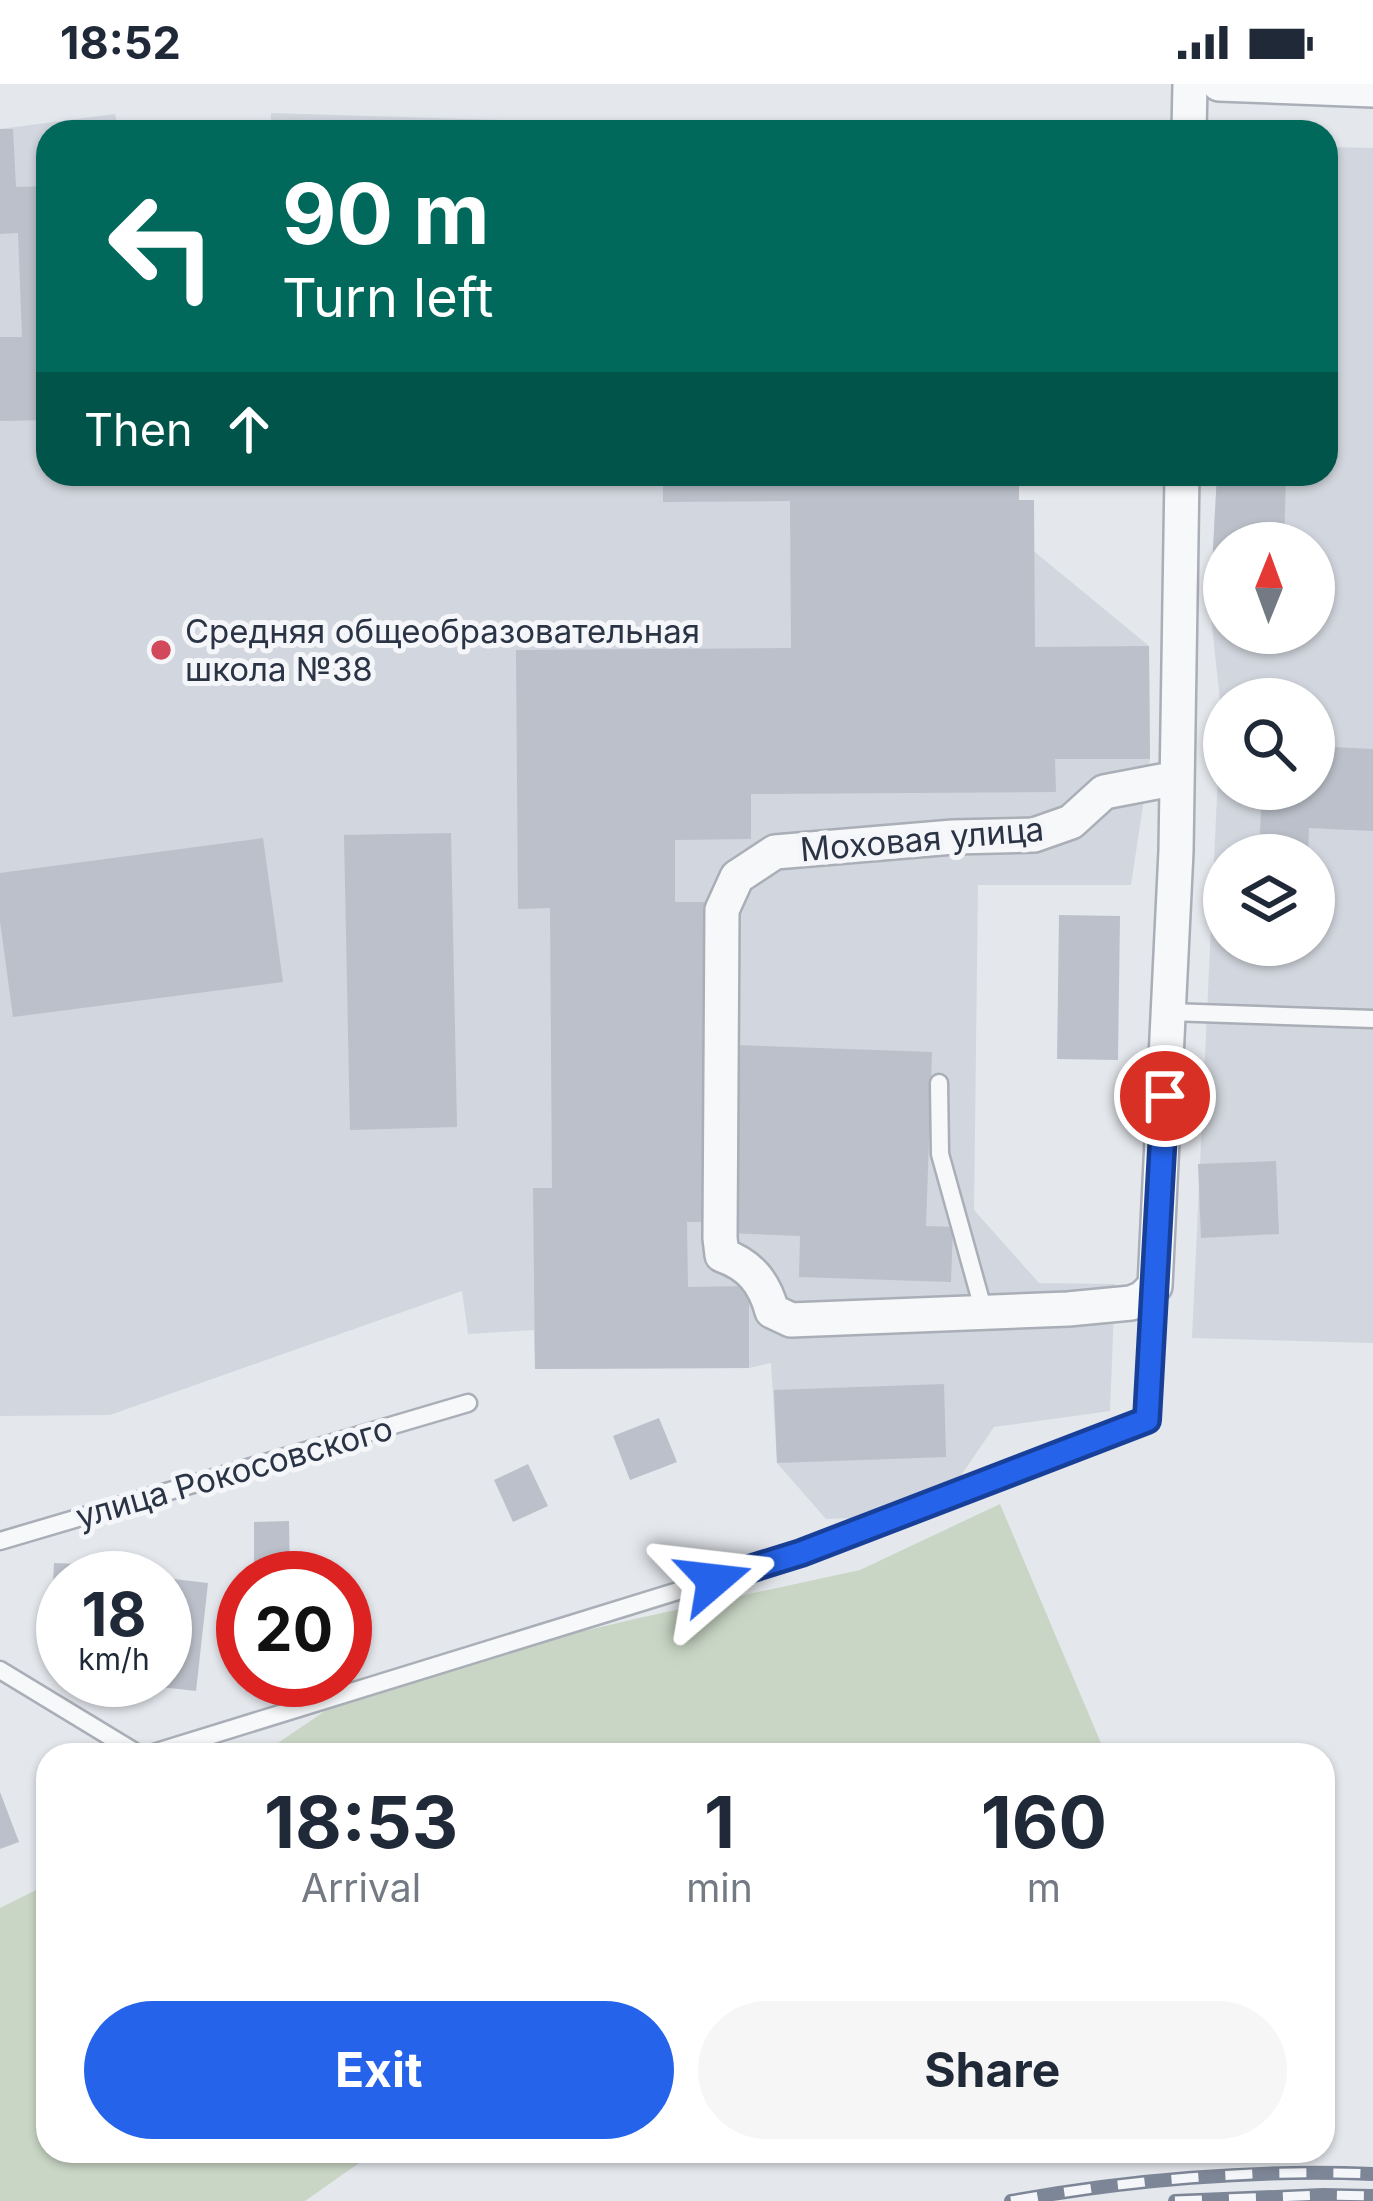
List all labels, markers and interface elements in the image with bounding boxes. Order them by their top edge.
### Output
text: 18:52 [60,15,181,70]
text: 90 m [282,163,490,264]
icon: left [84,168,240,324]
text: Turn left [282,265,493,330]
icon: ahead [216,396,282,462]
text: Then [84,402,192,457]
north arrow [1203,522,1335,654]
map controls [1203,522,1335,966]
place label: Средняя общеобразовательная школа №38 [185,611,700,689]
marker: Средняя общеобразовательная школа №38 [148,637,174,663]
button: search [1203,678,1335,810]
street label: Моховая улица [798,808,1046,870]
button: layers [1203,834,1335,966]
pin [1114,1045,1216,1147]
icon: arrive [1132,1063,1198,1129]
street label: улица Рокосовского [71,1408,397,1536]
position arrow [651,1517,777,1643]
speed limit sign: 20 [216,1551,372,1707]
text: 18 [82,1578,146,1650]
text: km/h [78,1641,150,1677]
text: 18:53 [264,1778,458,1865]
text: 1 [704,1778,735,1865]
text: 160 [981,1778,1107,1865]
text: Arrival [301,1864,421,1911]
text: min [686,1864,753,1911]
text: m [1027,1864,1061,1911]
button: Exit [84,2001,674,2139]
button: Share [698,2001,1287,2139]

